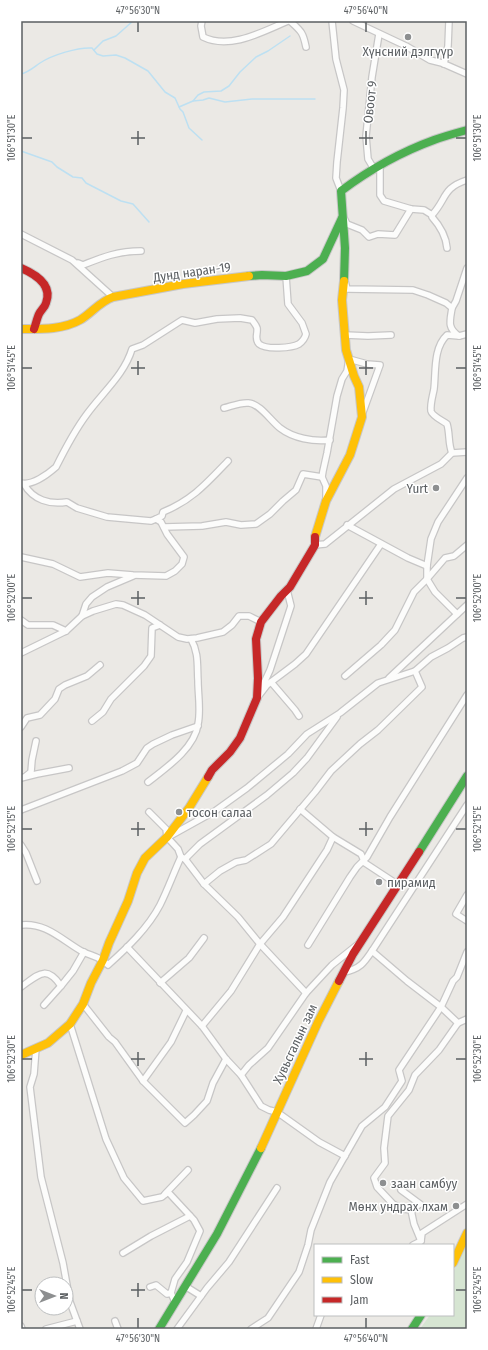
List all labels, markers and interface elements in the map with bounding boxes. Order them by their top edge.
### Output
text: 47°56'30"N [116,5,160,17]
text: 47°56'40"N [344,5,388,17]
marker: Хүнсний дэлгүүр [403,32,413,42]
place label: Хүнсний дэлгүүр [363,44,453,59]
street label: Овоот 9 [360,80,380,124]
text: 106°51'30"E [6,114,18,161]
text: 106°51'30"E [472,114,484,161]
street label: Дунд наран-19 [151,259,232,285]
text: 106°51'45"E [6,345,18,391]
text: 106°51'45"E [472,345,484,391]
place label: Yurt [407,481,429,496]
marker: Yurt [431,483,441,493]
text: 106°52'00"E [6,574,18,622]
text: 106°52'00"E [472,574,484,622]
place label: тосон салаа [187,805,252,820]
text: 106°52'15"E [6,806,18,852]
text: 106°52'15"E [472,806,484,852]
marker: тосон салаа [174,807,184,817]
place label: пирамид [387,875,436,890]
marker: пирамид [374,877,384,887]
street label: Хувьсгалын зам [270,1002,320,1086]
text: 106°52'30"E [6,1035,18,1083]
text: 106°52'30"E [472,1035,484,1083]
place label: заан самбуу [391,1176,458,1191]
marker: заан самбуу [378,1178,388,1188]
place label: Мөнх ундрах лхам [349,1199,448,1214]
marker: Мөнх ундрах лхам [451,1201,461,1211]
legend [314,1244,454,1316]
text: Fast [350,1253,369,1267]
text: 106°52'45"E [6,1266,18,1313]
text: 106°52'45"E [472,1266,484,1313]
text: Slow [350,1273,373,1287]
north arrow [34,1276,74,1316]
text: N [57,1293,70,1299]
text: Jam [350,1293,368,1307]
text: 47°56'30"N [116,1333,160,1345]
text: 47°56'40"N [344,1333,388,1345]

